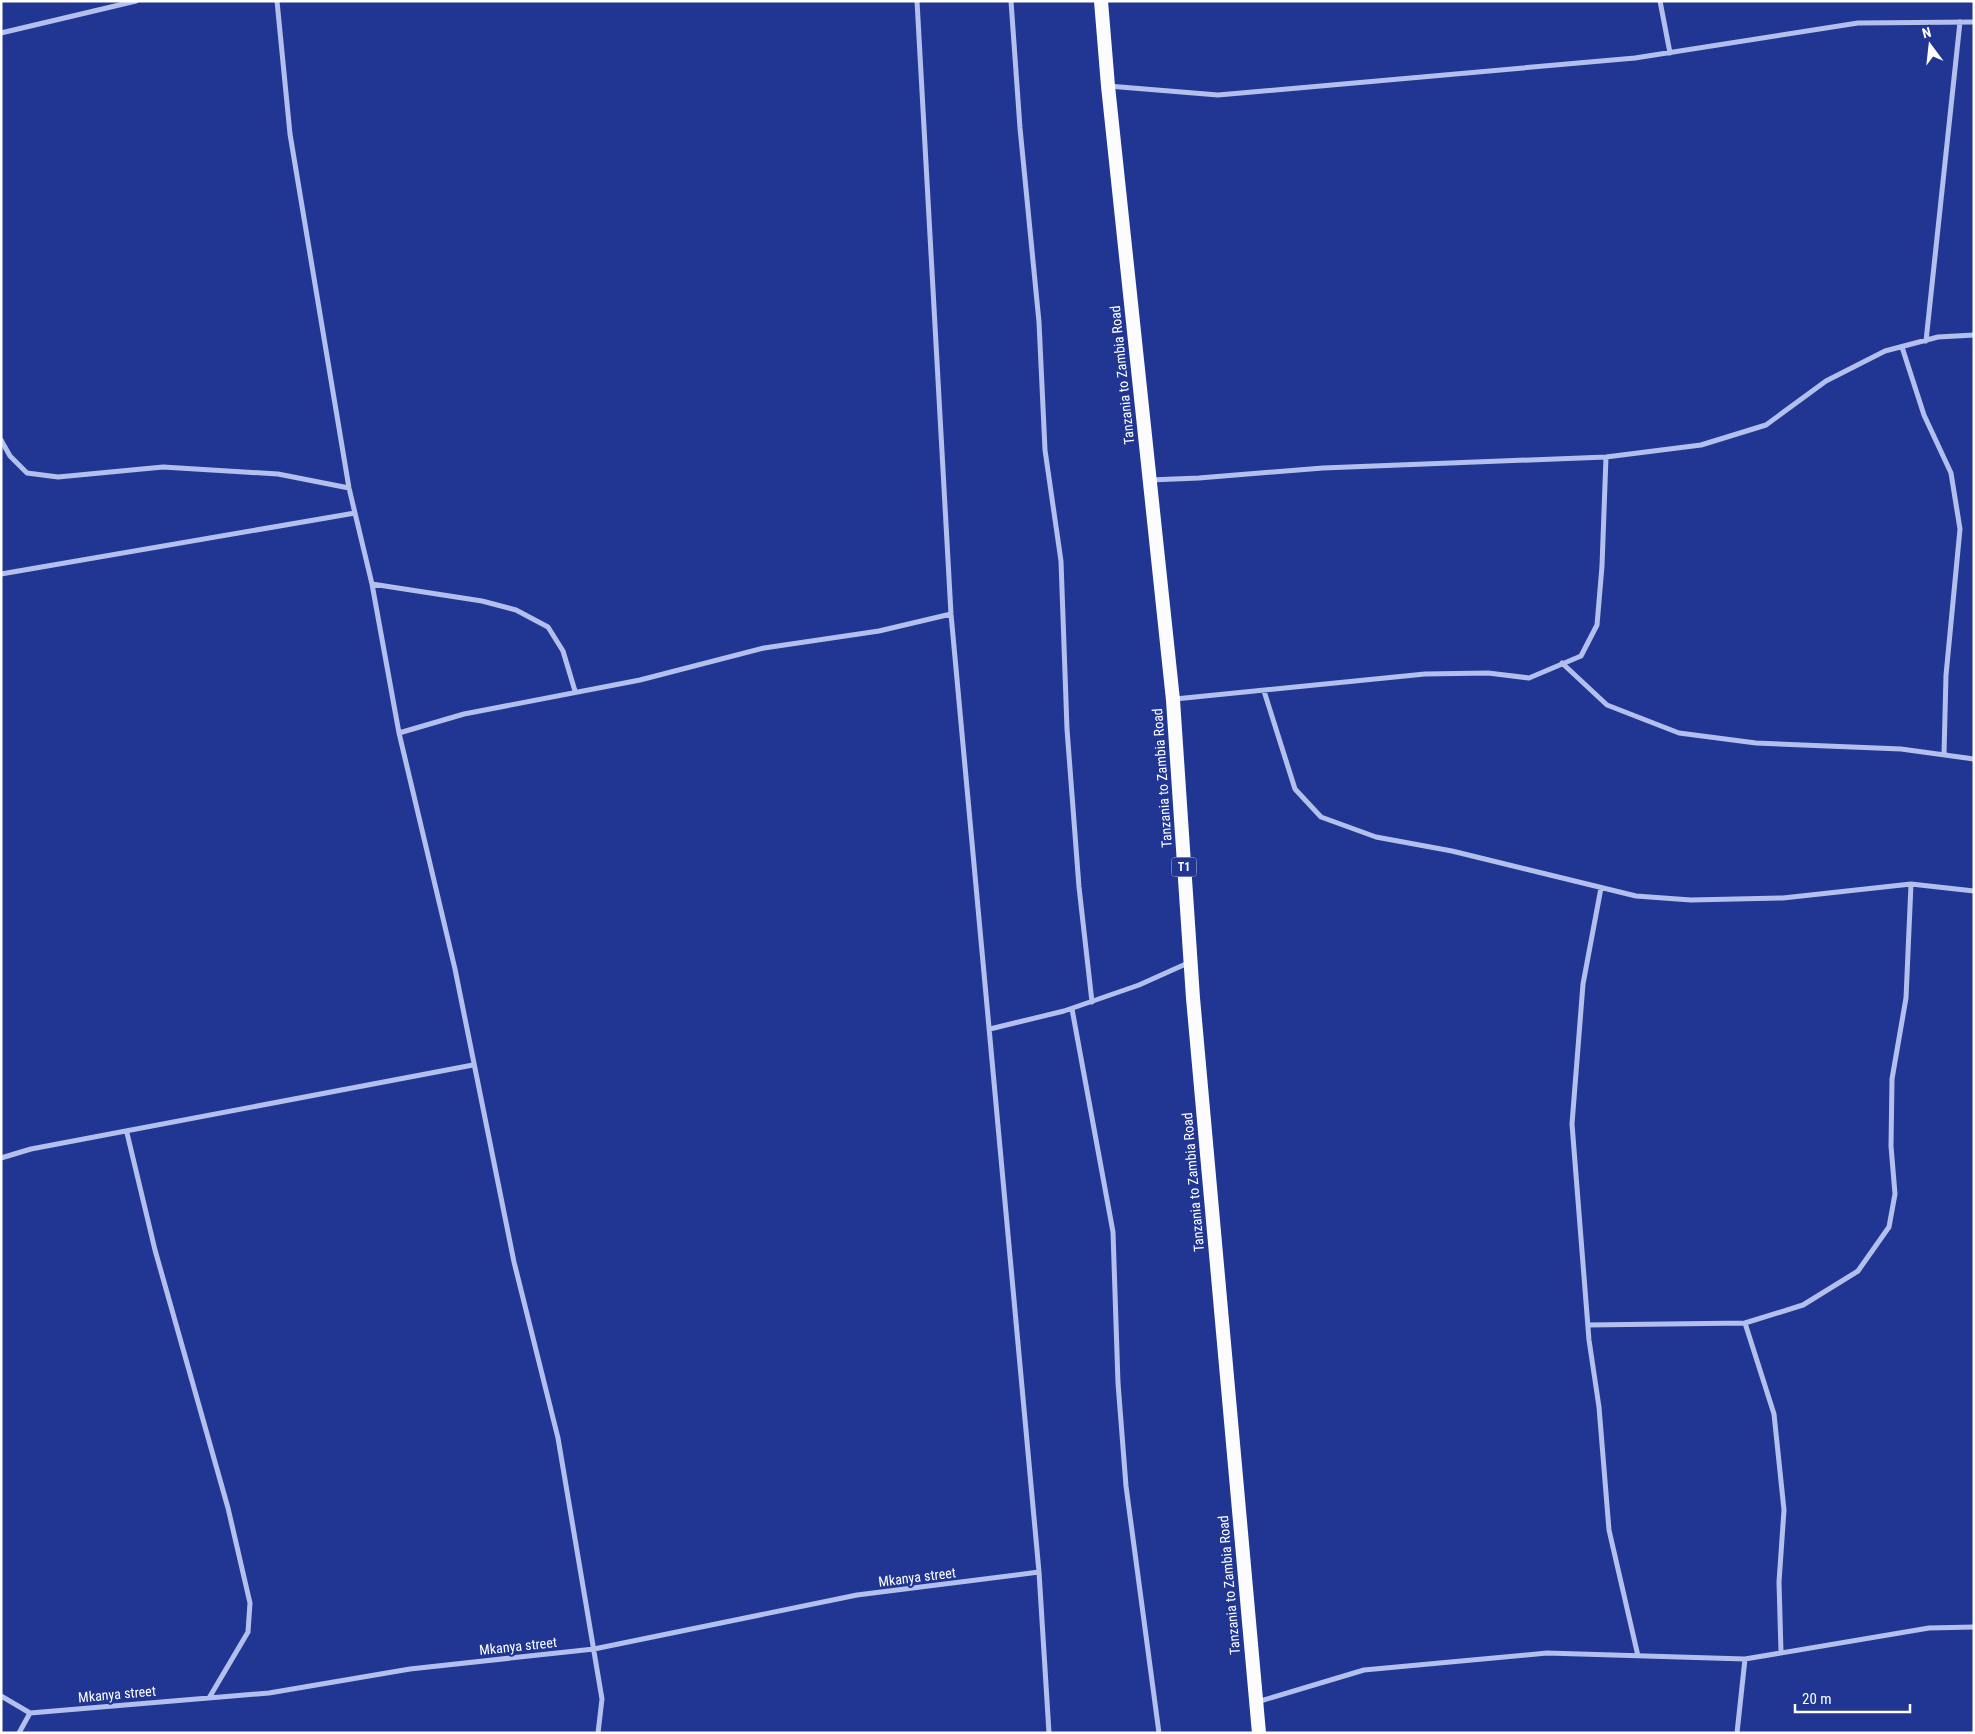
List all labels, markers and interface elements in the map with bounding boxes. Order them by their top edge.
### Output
north arrow [1905,20,1955,70]
text: N [1920,24,1933,41]
street label: Tanzania to Zambia Road [1107,305,1137,445]
street label: Tanzania to Zambia Road [1149,708,1175,848]
road number: T1 [1172,858,1196,876]
street label: Tanzania to Zambia Road [1179,1112,1207,1252]
street label: Tanzania to Zambia Road [1215,1515,1243,1655]
street label: Mkanya street [877,1564,957,1590]
street label: Mkanya street [478,1634,558,1658]
scale bar [1795,1682,1910,1714]
street label: Mkanya street [77,1683,157,1705]
text: 20 m [1802,1690,1832,1708]

